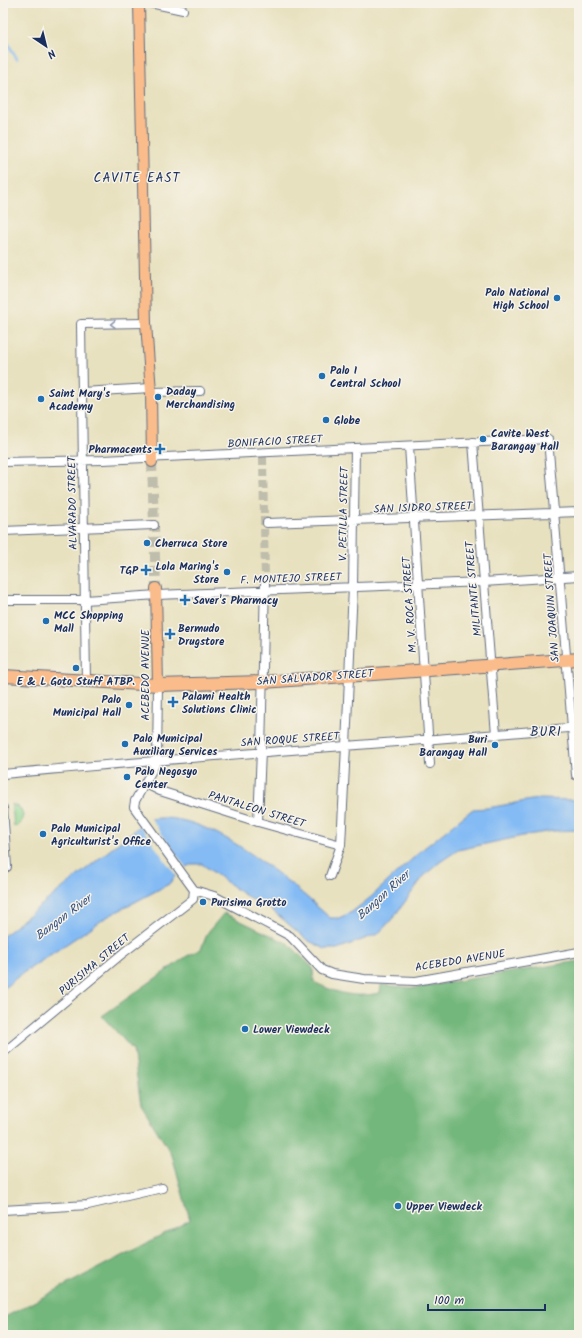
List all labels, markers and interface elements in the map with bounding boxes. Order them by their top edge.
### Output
north arrow [26,26,66,66]
text: N [43,44,59,63]
district label: CAVITE EAST [94,168,180,189]
place label: Palo National High School [485,284,549,315]
marker: Palo National High School [552,293,562,303]
one-way arrow [110,320,116,328]
place label: Palo I Central School [330,362,401,393]
marker: Palo I Central School [317,371,327,381]
place label: Daday Merchandising [166,383,235,414]
place label: Saint Mary's Academy [49,385,111,416]
marker: Daday Merchandising [153,392,163,402]
marker: Saint Mary's Academy [36,394,46,404]
place label: Globe [334,412,361,430]
marker: Globe [321,415,331,425]
place label: Cavite West Barangay Hall [491,425,559,456]
street label: BONIFACIO STREET [227,430,324,453]
marker: Cavite West Barangay Hall [478,434,488,444]
place label: Pharmacents [89,441,153,459]
marker: Pharmacents [155,444,165,454]
street label: ALVARADO STREET [63,455,83,550]
street label: V. PETILLA STREET [334,465,354,561]
street label: SAN ISIDRO STREET [373,497,474,519]
place label: Cherruca Store [155,535,228,553]
marker: Cherruca Store [142,538,152,548]
street label: MILITANTE STREET [461,540,487,637]
street label: SAN JOAQUIN STREET [539,552,565,663]
street label: M. V. ROCA STREET [398,555,422,654]
place label: Lola Maring's Store [155,558,220,589]
place label: TGP [119,562,139,580]
marker: TGP [141,565,151,575]
marker: Lola Maring's Store [222,567,232,577]
street label: F. MONTEJO STREET [240,568,343,590]
place label: Saver's Pharmacy [193,592,278,610]
marker: Saver's Pharmacy [180,595,190,605]
place label: MCC Shopping Mall [54,607,124,638]
marker: MCC Shopping Mall [41,616,51,626]
place label: Bermudo Drugstore [178,620,225,651]
street label: ACEBEDO AVENUE [137,629,155,720]
marker: Bermudo Drugstore [165,629,175,639]
marker: E & L Goto Stuff ATBP. [71,663,81,673]
street label: SAN SALVADOR STREET [256,665,375,691]
place label: E & L Goto Stuff ATBP. [17,673,135,691]
place label: Palami Health Solutions Clinic [182,688,257,719]
place label: Palo Municipal Hall [53,691,121,722]
marker: Palami Health Solutions Clinic [167,696,179,708]
marker: Palo Municipal Hall [124,700,134,710]
district label: BURI [530,722,562,743]
street label: SAN ROQUE STREET [240,727,341,752]
place label: Palo Municipal Auxiliary Services [133,730,218,761]
place label: Buri Barangay Hall [419,731,488,762]
marker: Palo Municipal Auxiliary Services [120,739,130,749]
marker: Buri Barangay Hall [490,740,500,750]
place label: Palo Negosyo Center [135,763,197,794]
marker: Palo Negosyo Center [122,772,132,782]
street label: PANTALEON STREET [206,787,309,834]
place label: Palo Municipal Agriculturist's Office [51,820,151,851]
marker: Palo Municipal Agriculturist's Office [38,829,48,839]
water label: Bangon River [352,864,417,925]
water label: Bangon River [31,888,98,945]
place label: Purisima Grotto [211,894,287,912]
marker: Purisima Grotto [198,897,208,907]
street label: PURISIMA STREET [55,929,135,1000]
street label: ACEBEDO AVENUE [414,945,507,977]
place label: Lower Viewdeck [253,1021,330,1039]
marker: Lower Viewdeck [240,1024,250,1034]
place label: Upper Viewdeck [406,1198,483,1216]
marker: Upper Viewdeck [393,1201,403,1211]
scale bar [428,1286,545,1312]
text: 100 m [434,1291,465,1310]

